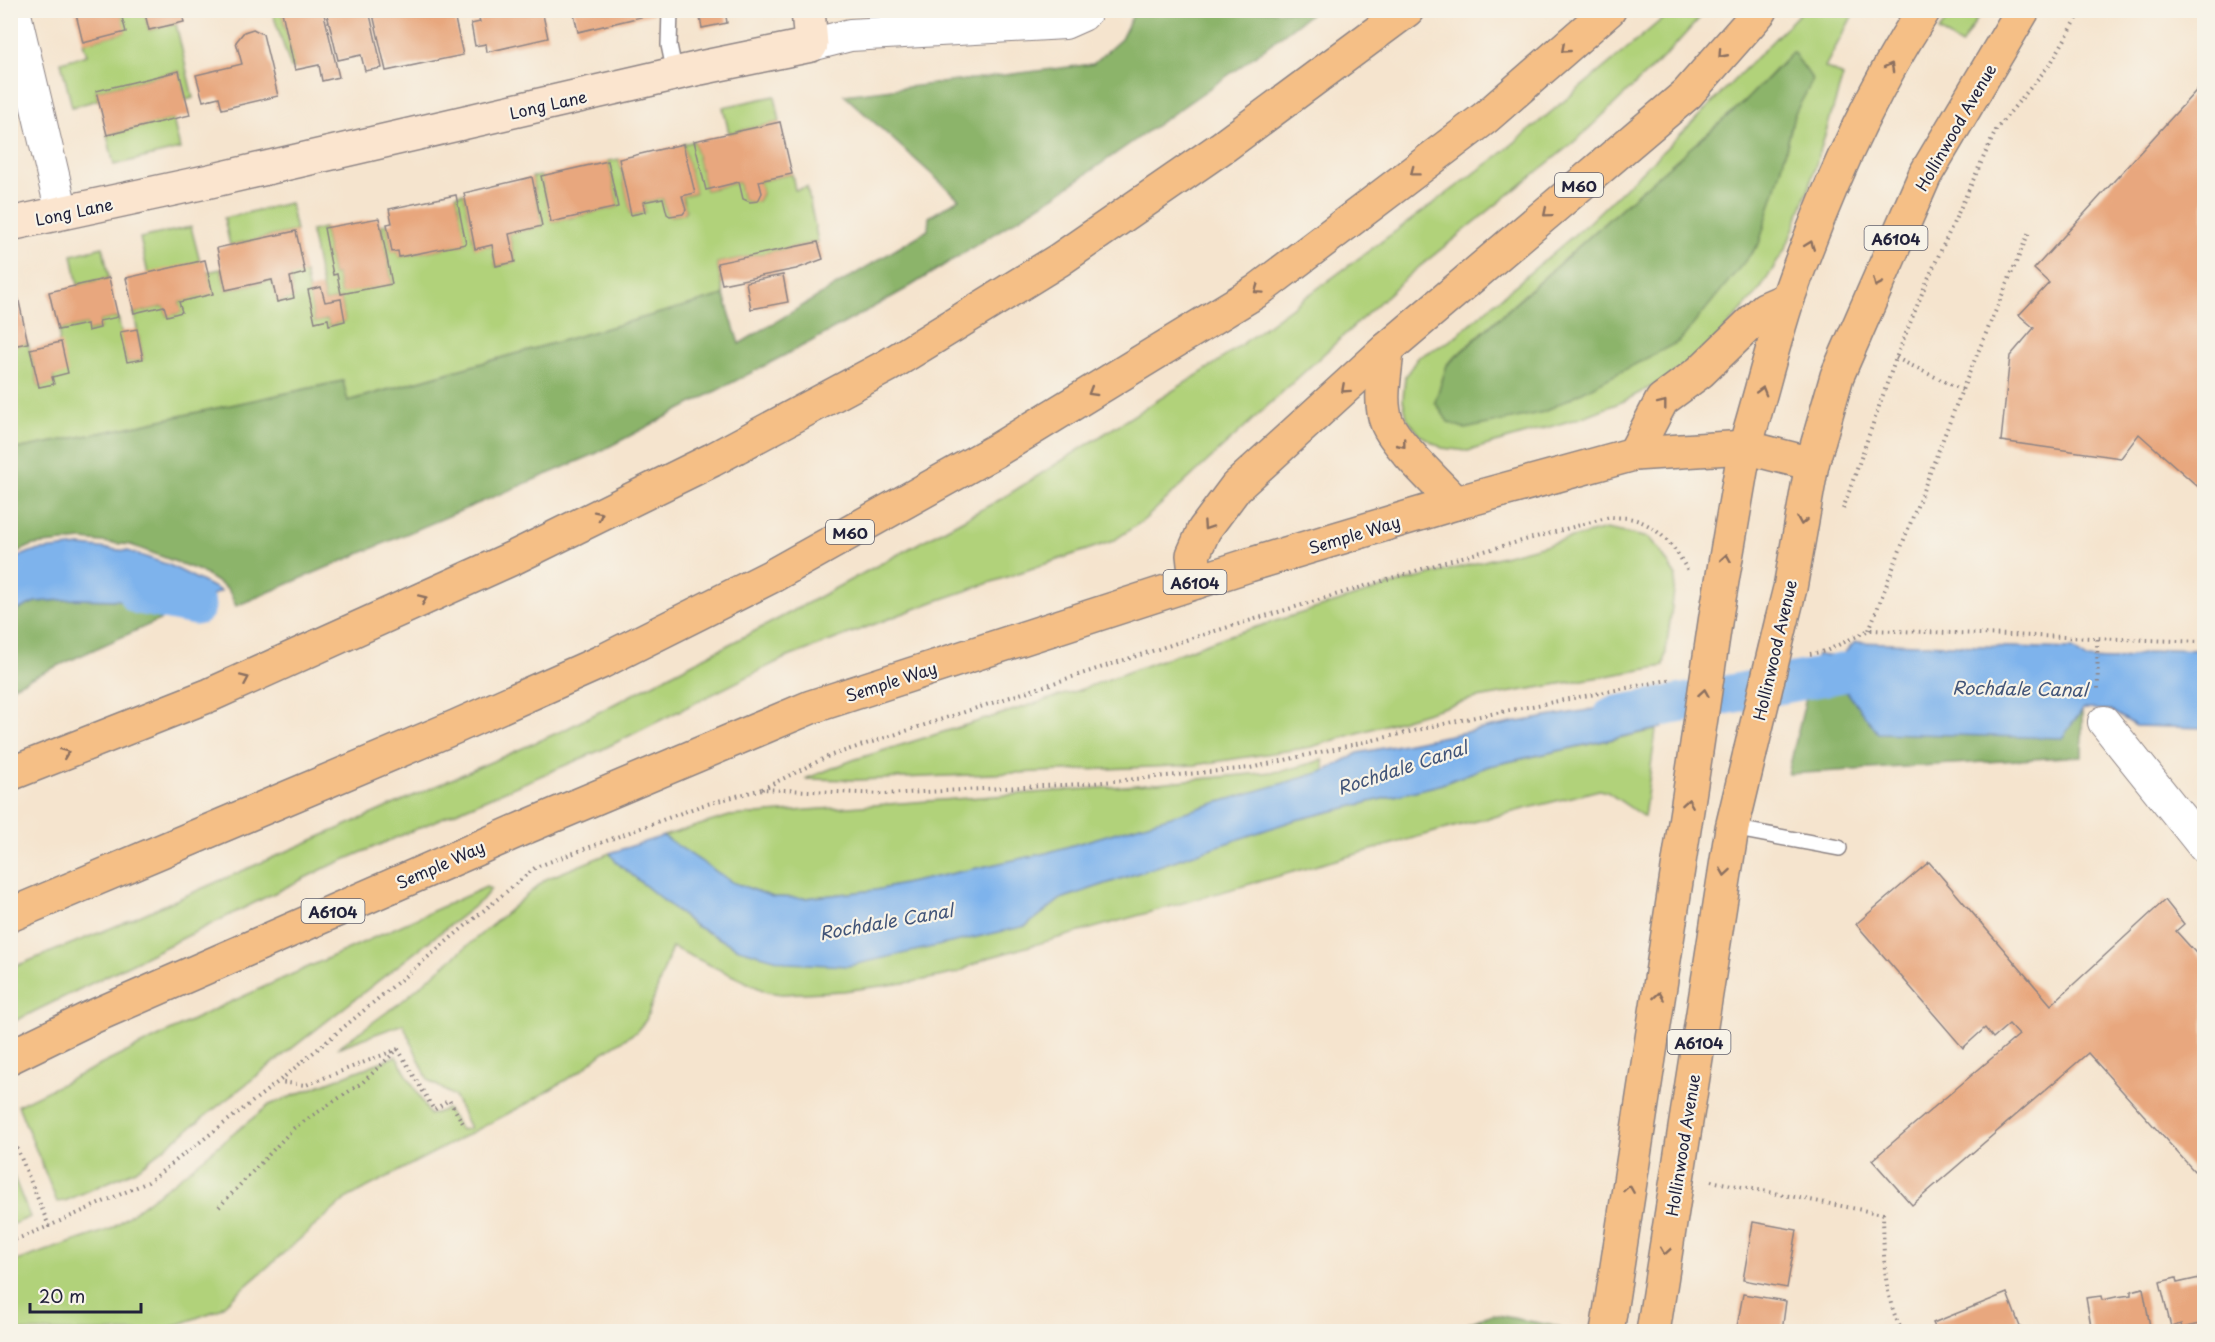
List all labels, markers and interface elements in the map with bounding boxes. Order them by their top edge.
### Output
one-way arrow [1561,42,1572,53]
one-way arrow [1718,47,1729,58]
street label: Hollinwood Avenue [1909,59,2001,195]
one-way arrow [1883,63,1894,73]
street label: Long Lane [507,83,589,125]
one-way arrow [1410,165,1421,176]
road number: M60 [1555,173,1603,197]
street label: Long Lane [33,191,115,231]
one-way arrow [1543,206,1554,217]
road number: A6104 [1864,226,1928,250]
one-way arrow [1803,240,1815,251]
one-way arrow [1872,276,1884,287]
one-way arrow [1254,283,1265,294]
one-way arrow [1341,382,1351,393]
one-way arrow [1088,384,1098,396]
one-way arrow [1754,386,1767,396]
one-way arrow [1655,399,1666,410]
one-way arrow [1395,437,1406,448]
street label: Semple Way [1305,509,1403,559]
one-way arrow [593,511,604,523]
one-way arrow [1796,517,1808,526]
road number: M60 [826,520,874,544]
one-way arrow [1203,520,1214,531]
one-way arrow [1719,554,1731,563]
road number: A6104 [1164,570,1226,594]
street label: Hollinwood Avenue [1746,577,1802,723]
one-way arrow [417,594,428,606]
street label: Semple Way [842,655,940,707]
water label: Rochdale Canal [1952,673,2091,703]
one-way arrow [239,675,250,687]
one-way arrow [1698,689,1710,698]
water label: Rochdale Canal [1333,732,1473,801]
one-way arrow [59,748,70,760]
one-way arrow [1681,798,1693,808]
street label: Semple Way [392,834,488,894]
one-way arrow [1720,867,1732,877]
water label: Rochdale Canal [817,895,958,946]
road number: A6104 [302,899,364,923]
one-way arrow [1652,991,1664,1000]
road number: A6104 [1668,1030,1730,1054]
street label: Hollinwood Avenue [1659,1072,1705,1218]
one-way arrow [1623,1184,1635,1193]
one-way arrow [1660,1247,1672,1256]
scale bar [30,1276,141,1314]
text: 20 m [39,1282,85,1309]

